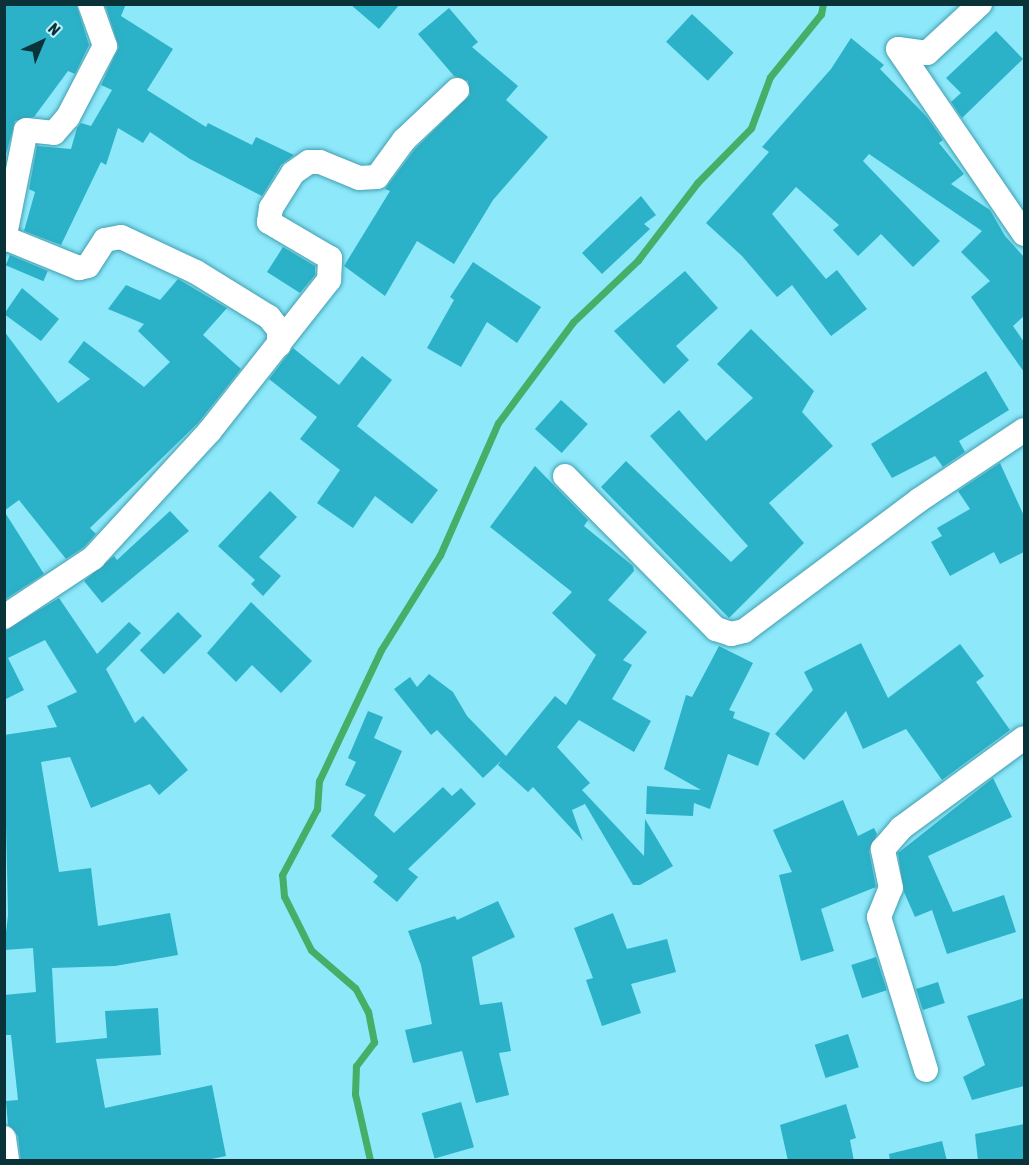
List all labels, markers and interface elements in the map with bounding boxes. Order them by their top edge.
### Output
north arrow [12,12,72,72]
text: N [45,19,64,39]

